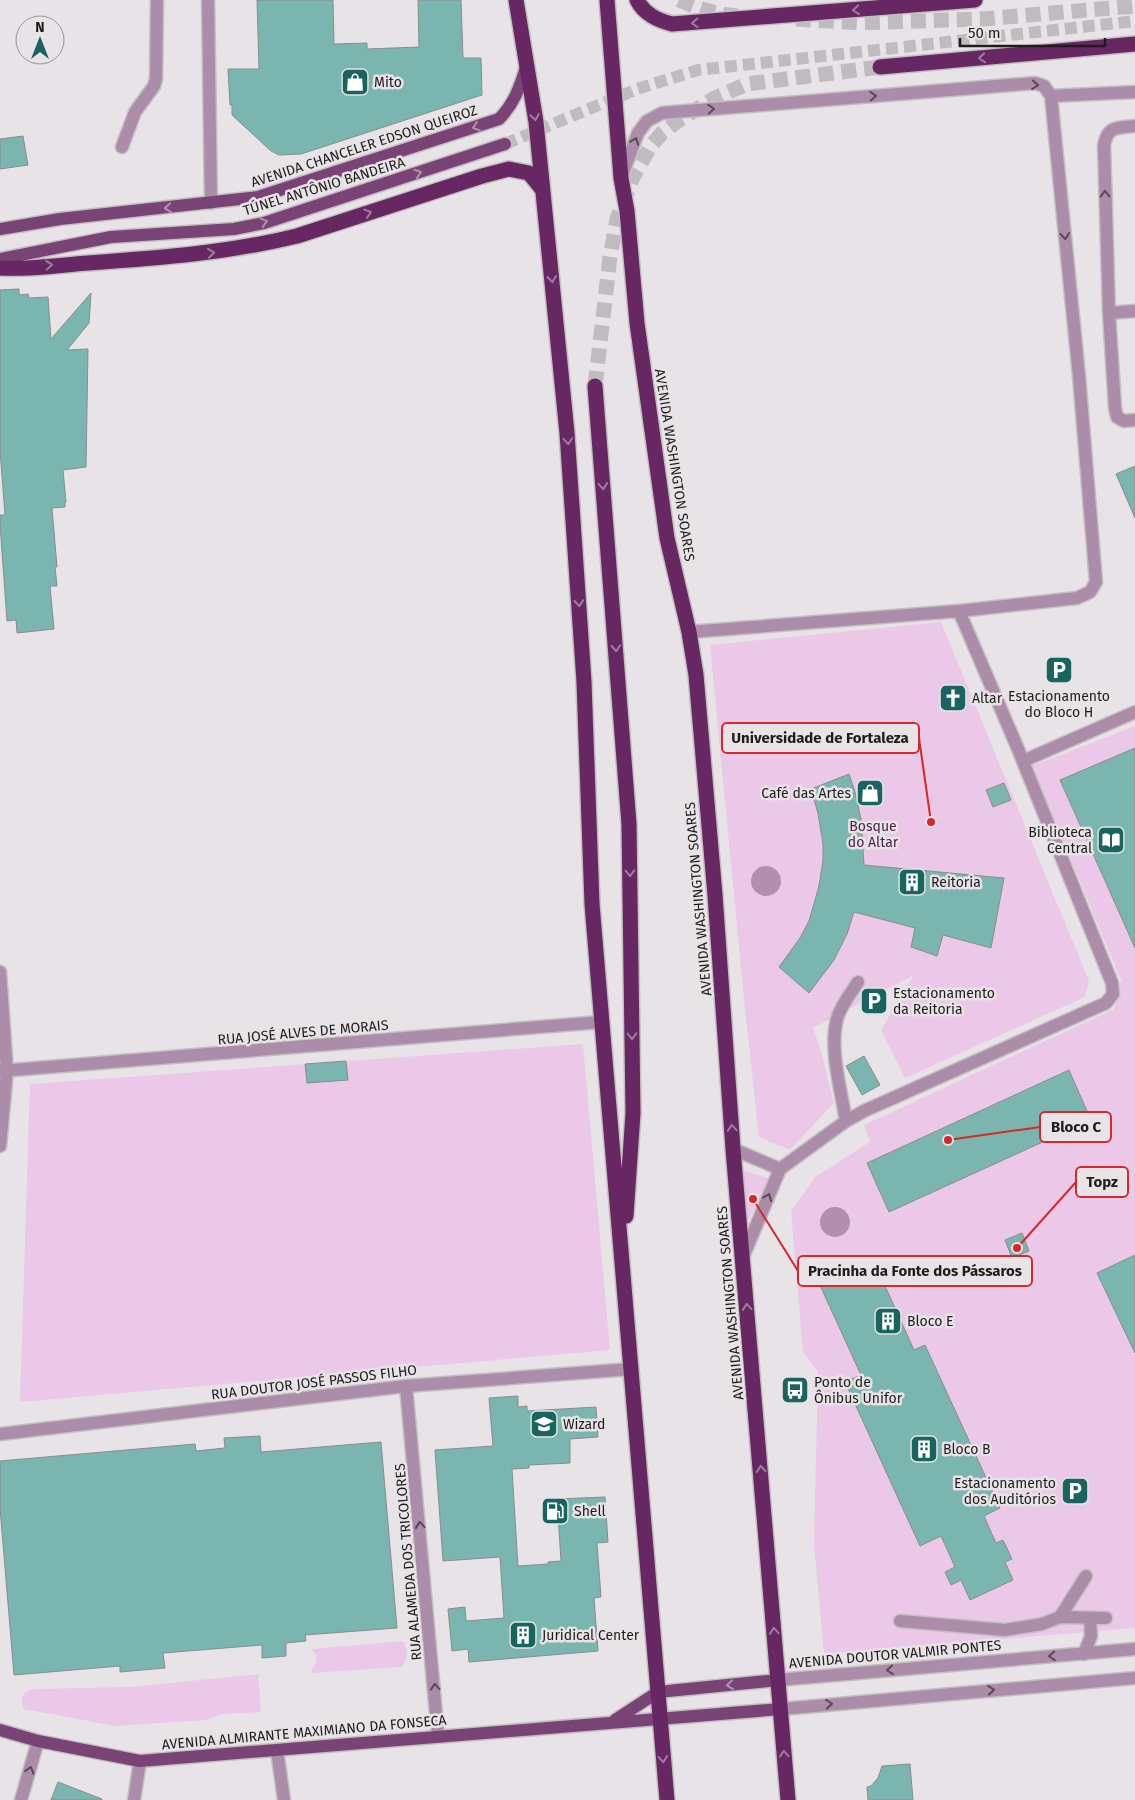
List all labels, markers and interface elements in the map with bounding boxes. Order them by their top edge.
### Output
one-way arrow [852,4,860,15]
north arrow [15,15,65,65]
scale bar [960,15,1105,47]
one-way arrow [690,18,698,29]
text: N [35,19,45,36]
text: 50 m [968,24,1001,42]
one-way arrow [978,52,986,63]
shop icon: Mito [340,67,370,97]
place label: Mito [374,74,402,91]
one-way arrow [1031,79,1039,90]
one-way arrow [869,91,877,102]
street label: AVENIDA CHANCELER EDSON QUEIROZ [249,102,479,191]
one-way arrow [707,103,715,114]
one-way arrow [529,113,539,122]
one-way arrow [472,121,481,131]
one-way arrow [630,137,640,145]
street label: TÚNEL ANTÔNIO BANDEIRA [241,153,407,219]
one-way arrow [414,168,422,178]
one-way arrow [1100,190,1111,198]
one-way arrow [163,202,171,213]
one-way arrow [363,209,371,219]
one-way arrow [259,218,267,228]
one-way arrow [1059,232,1070,240]
one-way arrow [207,248,215,259]
one-way arrow [45,260,53,271]
one-way arrow [546,275,557,283]
street label: AVENIDA WASHINGTON SOARES [651,368,698,563]
one-way arrow [562,437,573,445]
one-way arrow [598,483,609,491]
one-way arrow [573,599,584,607]
one-way arrow [610,645,621,653]
parking icon: Estacionamento do Bloco H [1044,655,1074,685]
church icon: Altar [938,683,968,713]
place label: Estacionamento do Bloco H [1008,688,1110,721]
place label: Altar [972,690,1003,707]
callout: Universidade de Fortaleza [722,723,919,753]
text: Universidade de Fortaleza [731,729,909,747]
shop icon: Café das Artes [855,778,885,808]
place label: Café das Artes [761,785,851,802]
street label: AVENIDA WASHINGTON SOARES [682,801,715,997]
park label: Bosque do Altar [848,818,899,851]
place label: Biblioteca Central [1028,824,1092,857]
library icon: Biblioteca Central [1096,825,1126,855]
building icon: Reitoria [897,867,927,897]
one-way arrow [625,870,635,877]
place label: Reitoria [931,874,981,891]
place label: Estacionamento da Reitoria [893,985,995,1018]
parking icon: Estacionamento da Reitoria [859,986,889,1016]
street label: RUA JOSÉ ALVES DE MORAIS [217,1016,389,1048]
one-way arrow [627,1032,637,1040]
callout: Bloco C [1040,1112,1111,1142]
text: Bloco C [1051,1118,1101,1136]
one-way arrow [726,1124,737,1132]
callout: Topz [1076,1167,1128,1197]
text: Topz [1086,1173,1118,1191]
one-way arrow [762,1193,773,1202]
street label: AVENIDA WASHINGTON SOARES [714,1205,747,1401]
callout: Pracinha da Fonte dos Pássaros [798,1256,1032,1286]
text: Pracinha da Fonte dos Pássaros [808,1262,1022,1280]
one-way arrow [742,1303,753,1311]
building icon: Bloco E [873,1306,903,1336]
place label: Bloco E [907,1313,954,1330]
street label: RUA DOUTOR JOSÉ PASSOS FILHO [210,1360,418,1404]
place label: Ponto de Ônibus Unifor [814,1374,903,1407]
bus stop icon: Ponto de Ônibus Unifor [780,1375,810,1405]
school or university icon: Wizard [529,1409,559,1439]
place label: Wizard [563,1416,605,1433]
building icon: Bloco B [909,1434,939,1464]
place label: Bloco B [943,1441,991,1458]
street label: RUA ALAMEDA DOS TRICOLORES [391,1462,426,1661]
one-way arrow [755,1465,766,1473]
place label: Estacionamento dos Auditórios [954,1475,1056,1508]
parking icon: Estacionamento dos Auditórios [1060,1476,1090,1506]
fuel station icon: Shell [540,1496,570,1526]
place label: Shell [574,1503,606,1520]
one-way arrow [414,1521,425,1529]
building icon: Juridical Center [508,1620,538,1650]
place label: Juridical Center [542,1627,640,1644]
one-way arrow [769,1627,780,1635]
street label: AVENIDA DOUTOR VALMIR PONTES [788,1637,1002,1672]
one-way arrow [1047,1650,1055,1661]
one-way arrow [885,1664,893,1675]
one-way arrow [726,1679,734,1690]
one-way arrow [429,1683,440,1691]
one-way arrow [987,1685,995,1696]
one-way arrow [826,1699,834,1710]
street label: AVENIDA ALMIRANTE MAXIMIANO DA FONSECA [161,1712,447,1753]
one-way arrow [779,1750,790,1758]
one-way arrow [658,1755,669,1763]
one-way arrow [24,1767,34,1775]

